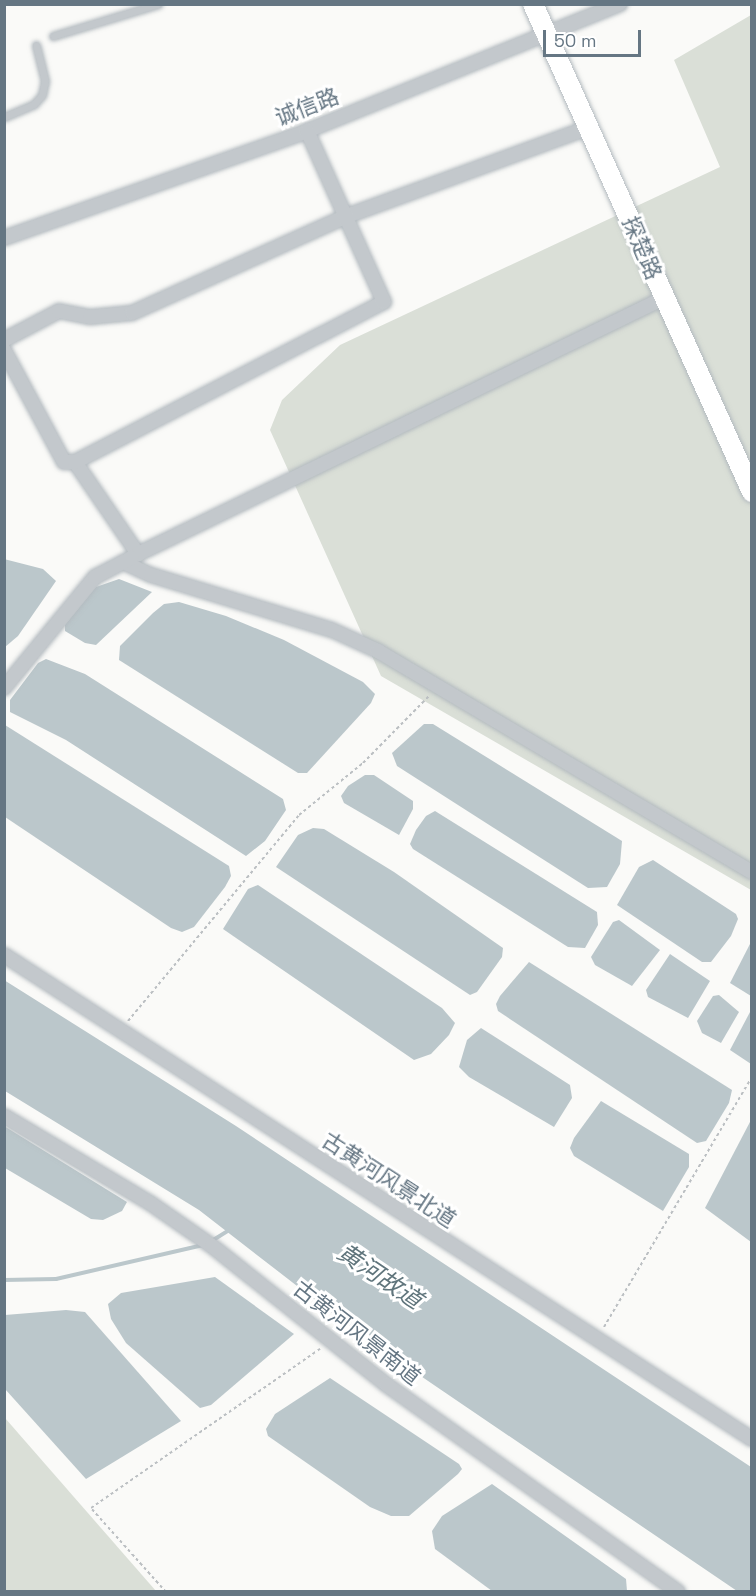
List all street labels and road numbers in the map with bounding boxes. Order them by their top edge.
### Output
street label: 诚信路 [271,83,343,131]
street label: 探楚路 [617,212,667,284]
street label: 古黄河风景北道 [317,1127,461,1233]
street label: 古黄河风景南道 [288,1275,426,1391]

